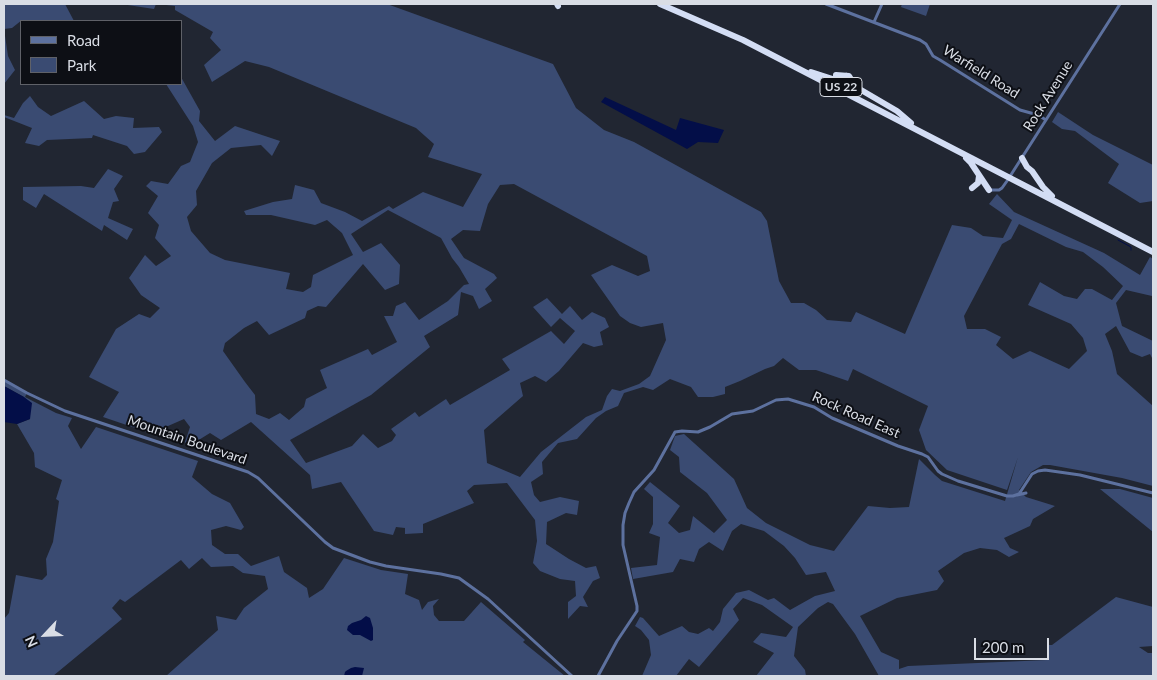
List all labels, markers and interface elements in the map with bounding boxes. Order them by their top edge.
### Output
legend [20,20,182,85]
text: Road [67,31,100,49]
street label: Warfield Road [940,42,1022,102]
text: Park [67,56,96,74]
street label: Rock Avenue [1020,58,1076,134]
road number: US 22 [820,77,862,96]
street label: Rock Road East [810,388,902,442]
street label: Mountain Boulevard [125,412,249,468]
north arrow [20,610,70,660]
scale bar [977,628,1052,660]
text: N [21,633,41,650]
text: 200 m [982,638,1024,656]

